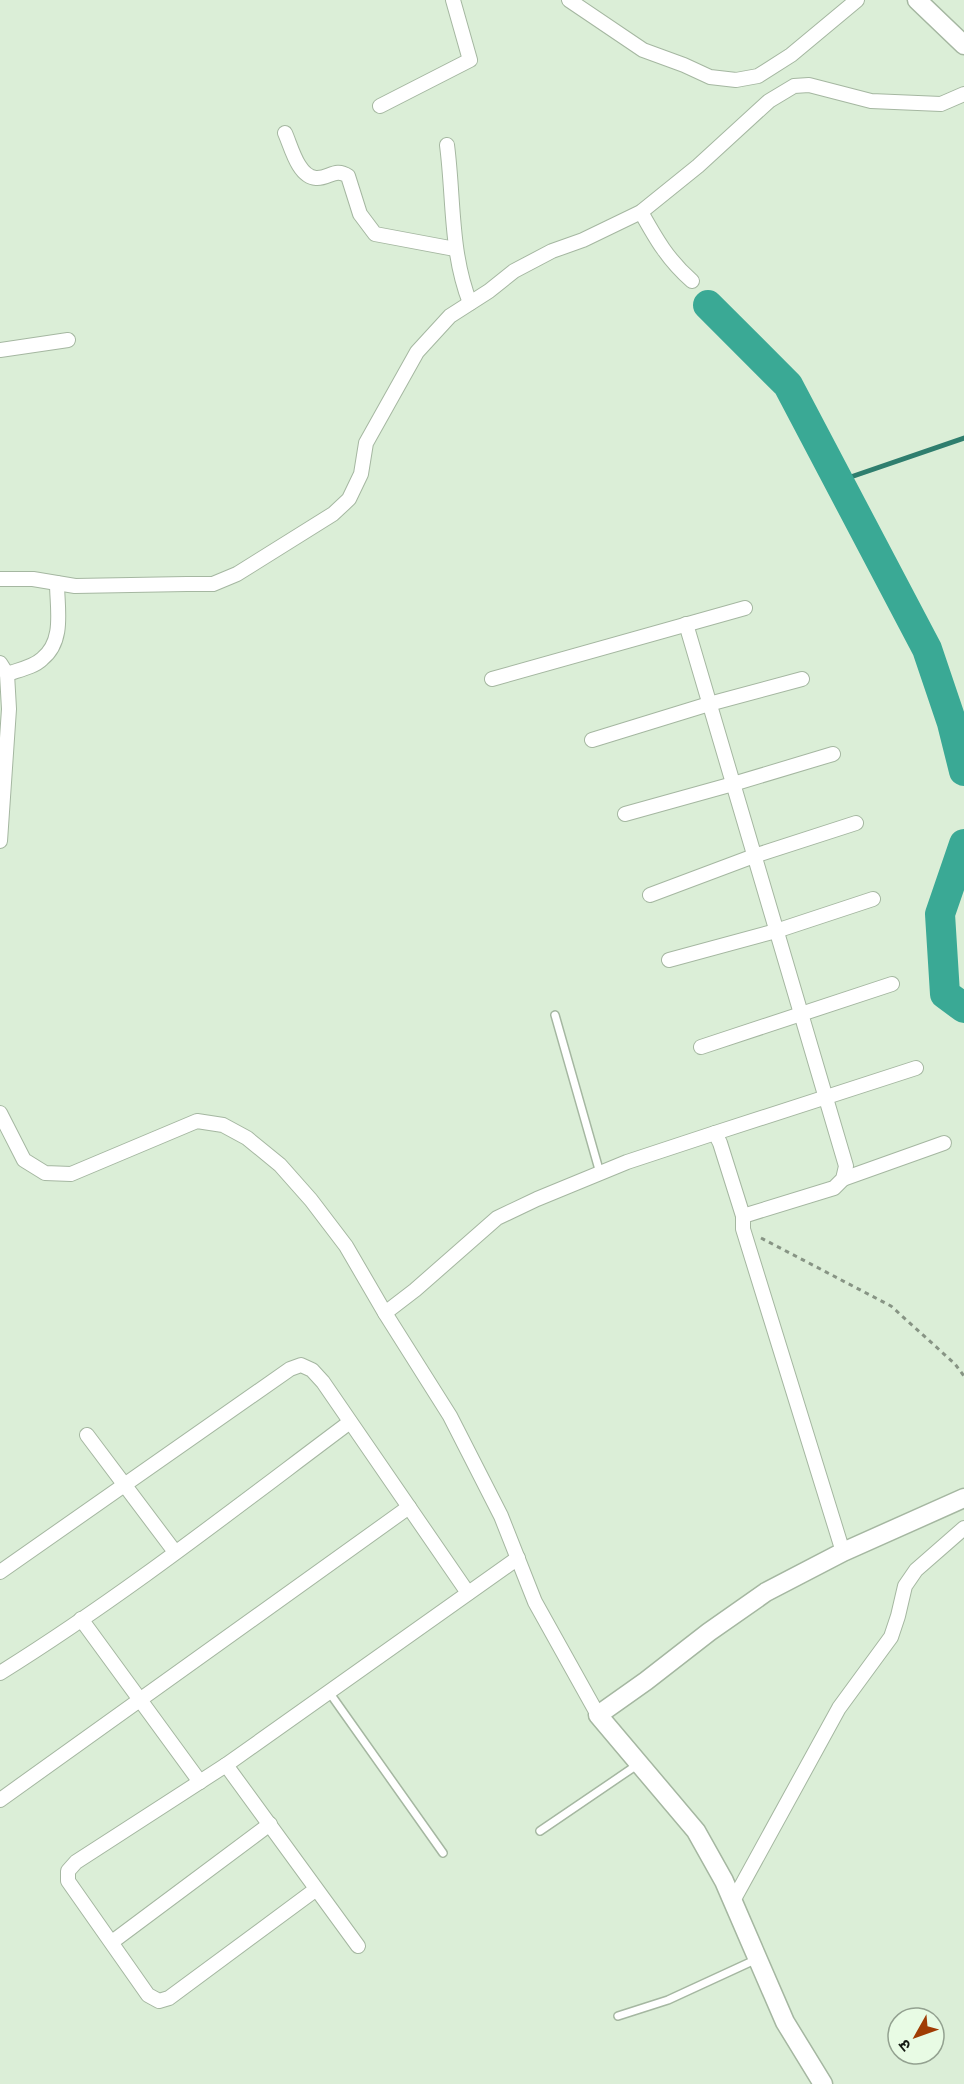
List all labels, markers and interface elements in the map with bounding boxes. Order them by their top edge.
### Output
north arrow [886,2006,946,2066]
text: उ [894,2035,915,2055]

